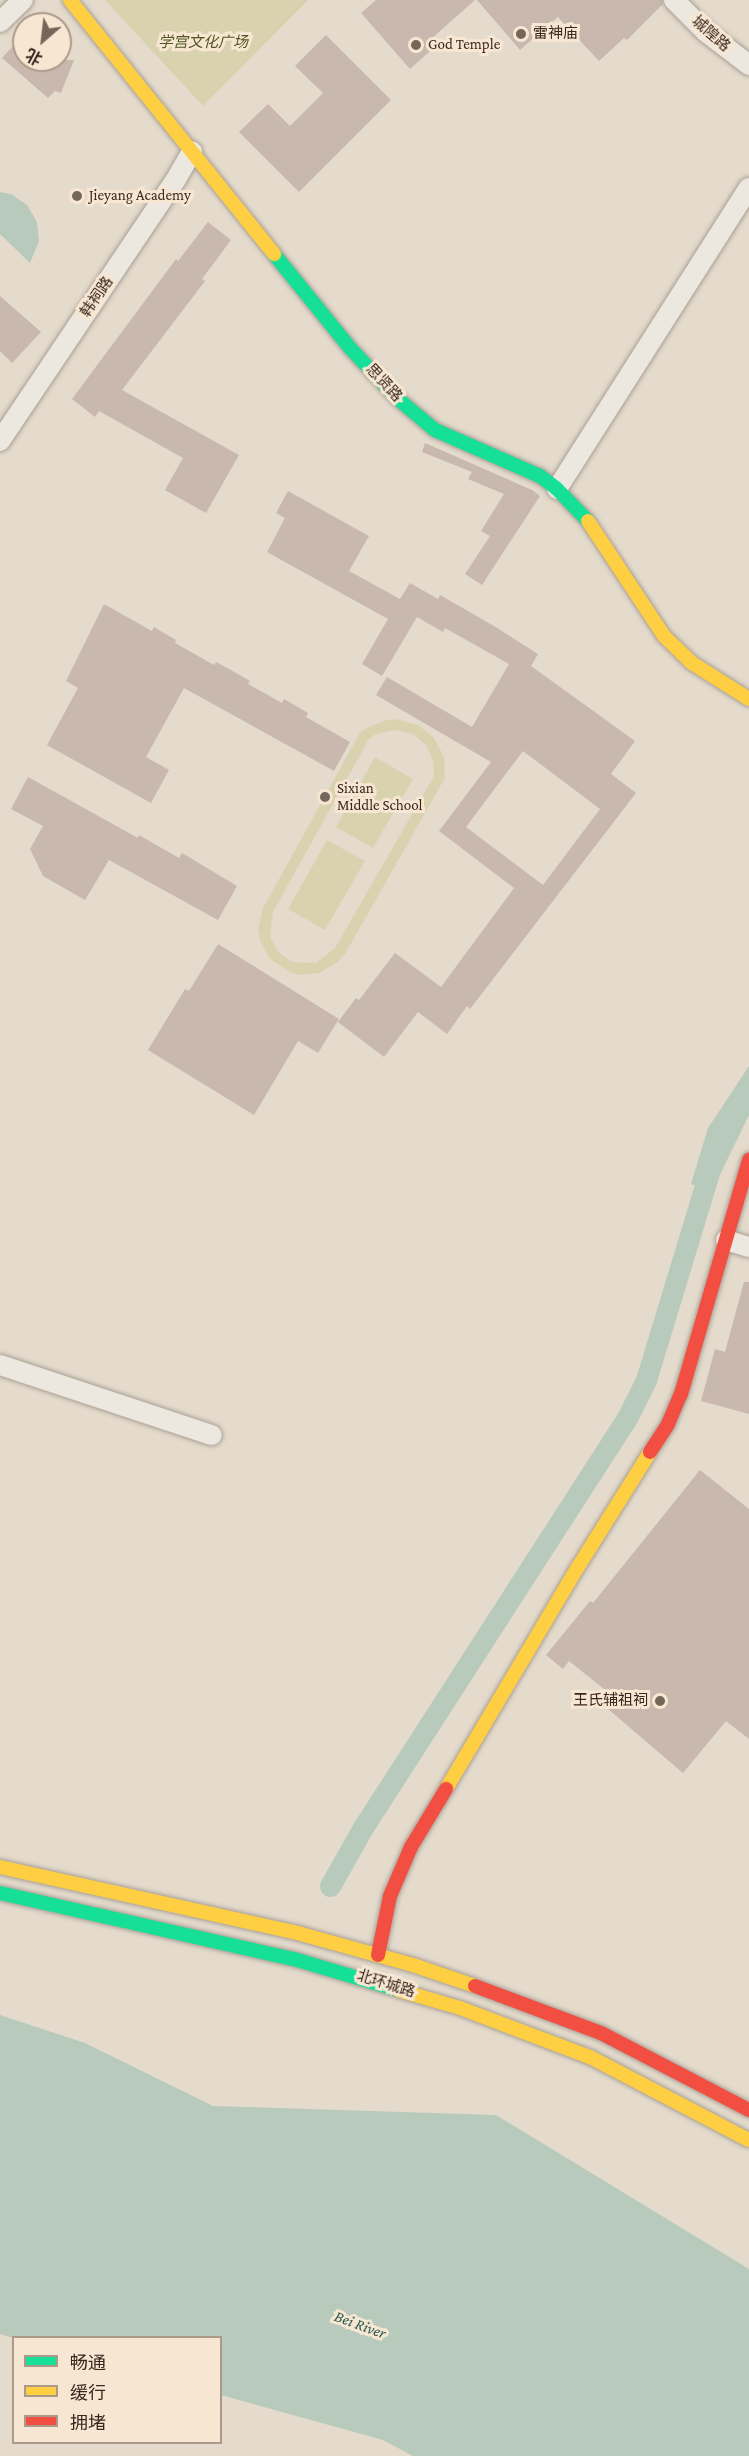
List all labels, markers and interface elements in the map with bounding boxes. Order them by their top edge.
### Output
north arrow [12,12,72,72]
street label: 城隍路 [688,12,734,56]
place label: 雷神庙 [533,25,578,43]
marker: 雷神庙 [514,27,528,41]
park label: 学宫文化广场 [158,34,248,52]
place label: God Temple [428,36,500,54]
marker: God Temple [409,38,423,52]
text: 北 [23,45,45,68]
place label: Jieyang Academy [89,187,191,205]
marker: Jieyang Academy [70,189,84,203]
street label: 韩祠路 [77,273,117,321]
street label: 思贤路 [362,360,406,406]
place label: Sixian Middle School [337,779,423,814]
marker: Sixian Middle School [318,790,332,804]
place label: 王氏辅祖祠 [573,1692,648,1710]
marker: 王氏辅祖祠 [653,1694,667,1708]
street label: 北环城路 [355,1967,417,2001]
water label: Bei River [332,2307,388,2343]
legend [12,2336,222,2444]
text: 畅通 [70,2353,106,2373]
text: 缓行 [70,2383,106,2403]
text: 拥堵 [70,2413,106,2433]

